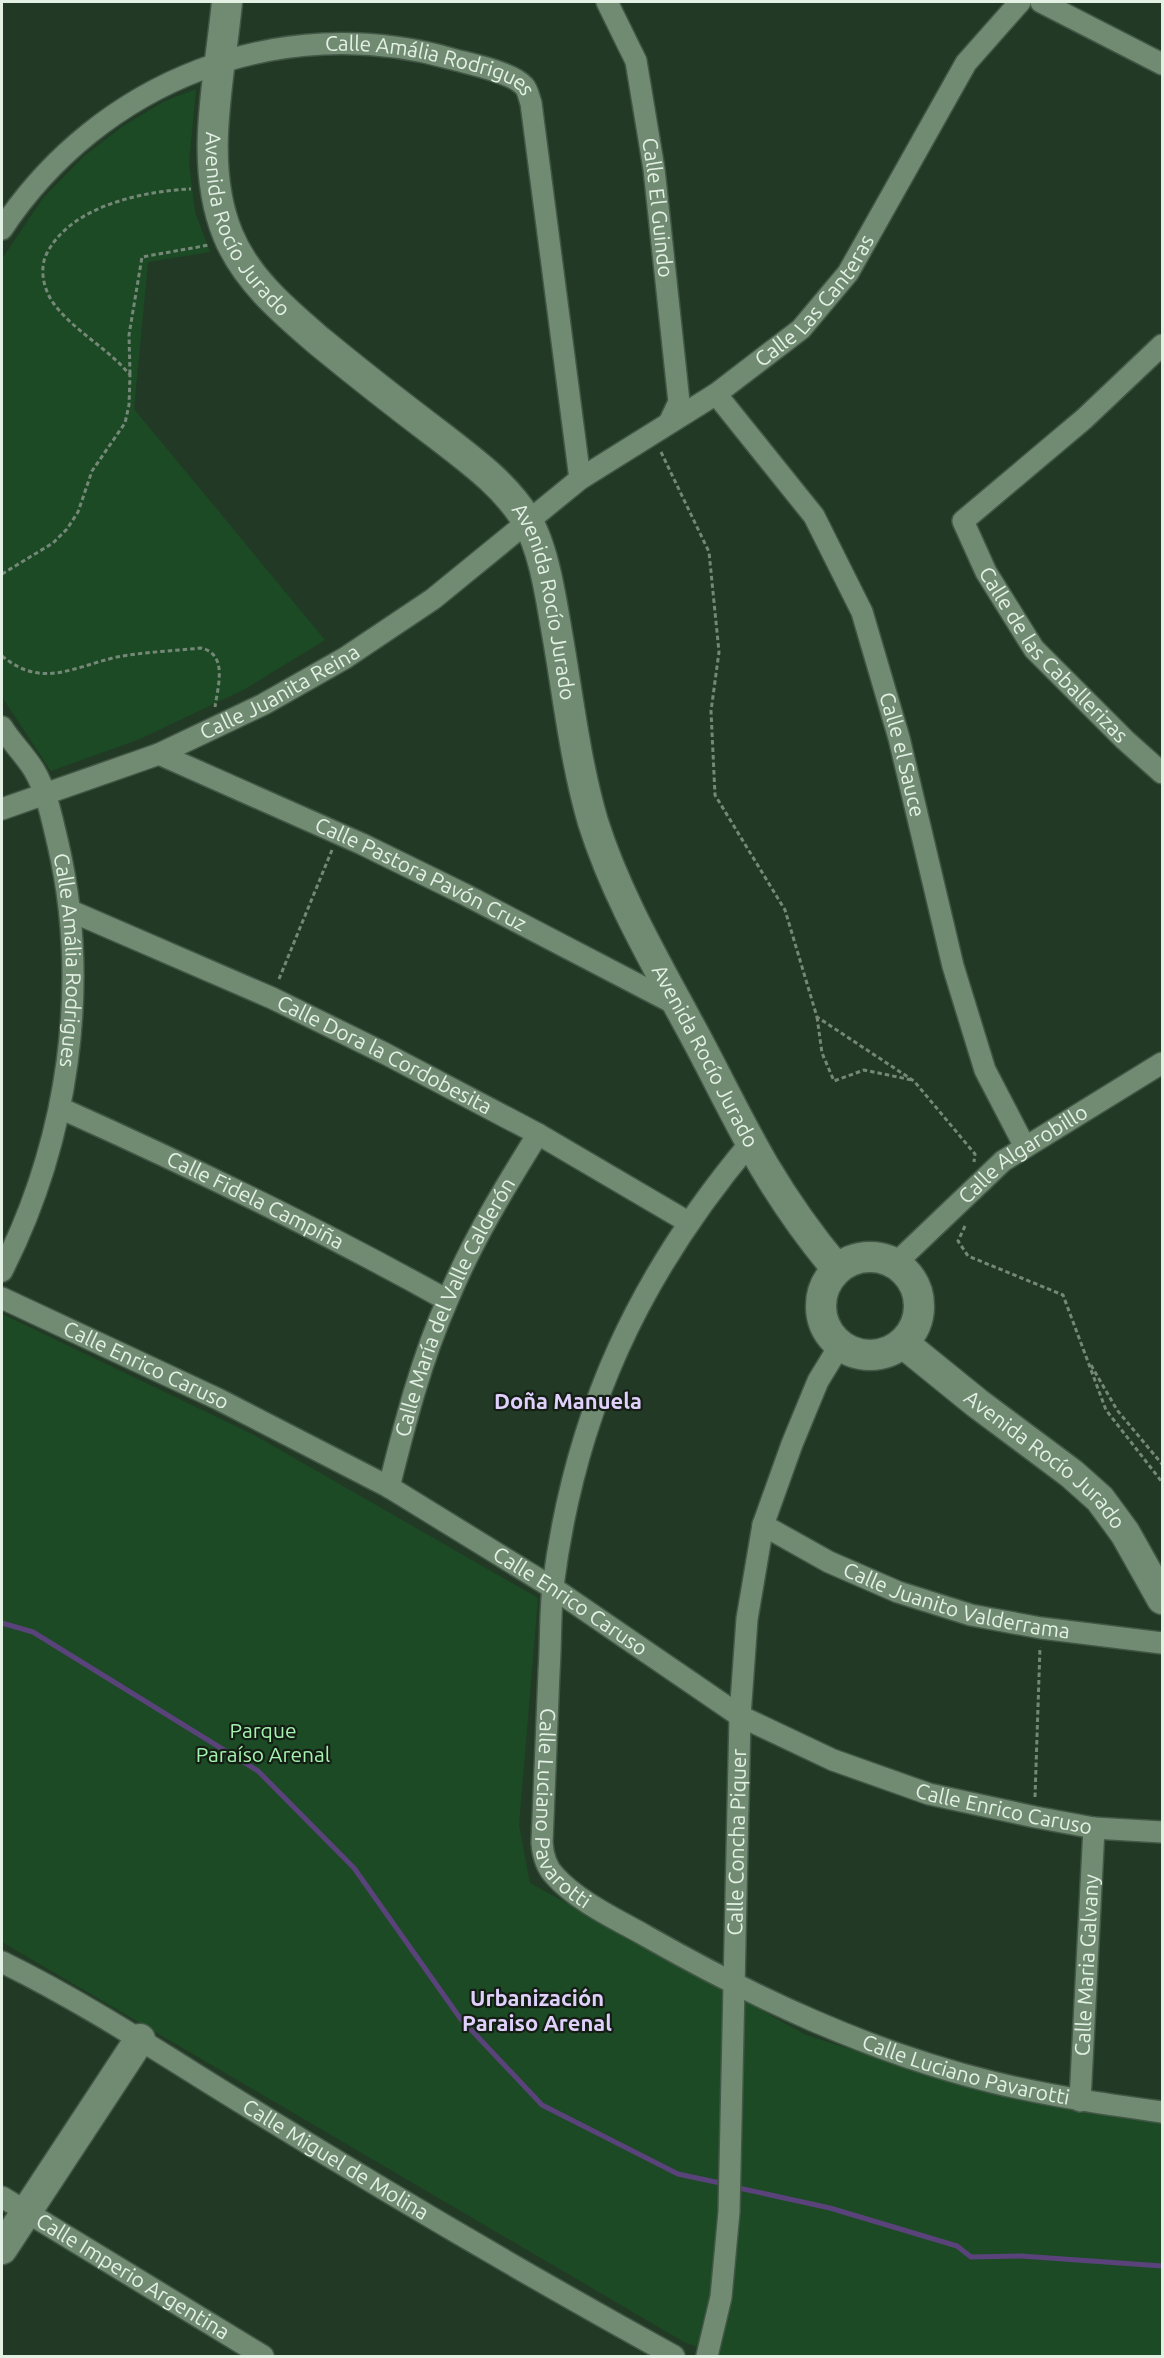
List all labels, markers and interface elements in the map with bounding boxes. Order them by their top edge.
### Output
street label: Calle Amália Rodrigues [325,31,540,99]
street label: Avenida Rocío Jurado [202,131,296,321]
street label: Calle El Guindo [638,136,679,279]
street label: Calle Las Canteras [750,230,878,371]
street label: Avenida Rocío Jurado [508,498,581,702]
street label: Calle de las Caballerizas [975,562,1133,747]
street label: Calle Juanita Reina [196,639,364,744]
street label: Calle el Sauce [875,689,930,819]
street label: Calle Pastora Pavón Cruz [312,812,531,935]
street label: Calle Amália Rodrigues [49,851,86,1069]
street label: Avenida Rocío Jurado [648,960,764,1151]
street label: Calle Dora la Cordobesita [273,989,496,1119]
street label: Calle Algarobillo [953,1099,1092,1208]
street label: Calle Fidela Campiña [163,1146,348,1253]
street label: Calle María del Valle Calderón [389,1173,519,1439]
street label: Calle Enrico Caruso [60,1315,233,1414]
street label: Avenida Rocío Jurado [960,1385,1131,1533]
district label: Doña Manuela [494,1388,642,1413]
street label: Calle Enrico Caruso [489,1541,652,1660]
street label: Calle Juanito Valderrama [840,1557,1072,1643]
street label: Calle Luciano Pavarotti [531,1708,596,1913]
park label: Parque Paraíso Arenal [196,1718,330,1766]
street label: Calle Concha Piquer [722,1748,750,1936]
street label: Calle Enrico Caruso [912,1777,1094,1838]
street label: Calle Maria Galvany [1069,1874,1103,2057]
district label: Urbanización Paraiso Arenal [462,1985,612,2035]
street label: Calle Luciano Pavarotti [859,2029,1072,2109]
street label: Calle Miguel de Molina [239,2093,434,2224]
street label: Calle Imperio Argentina [32,2208,234,2344]

